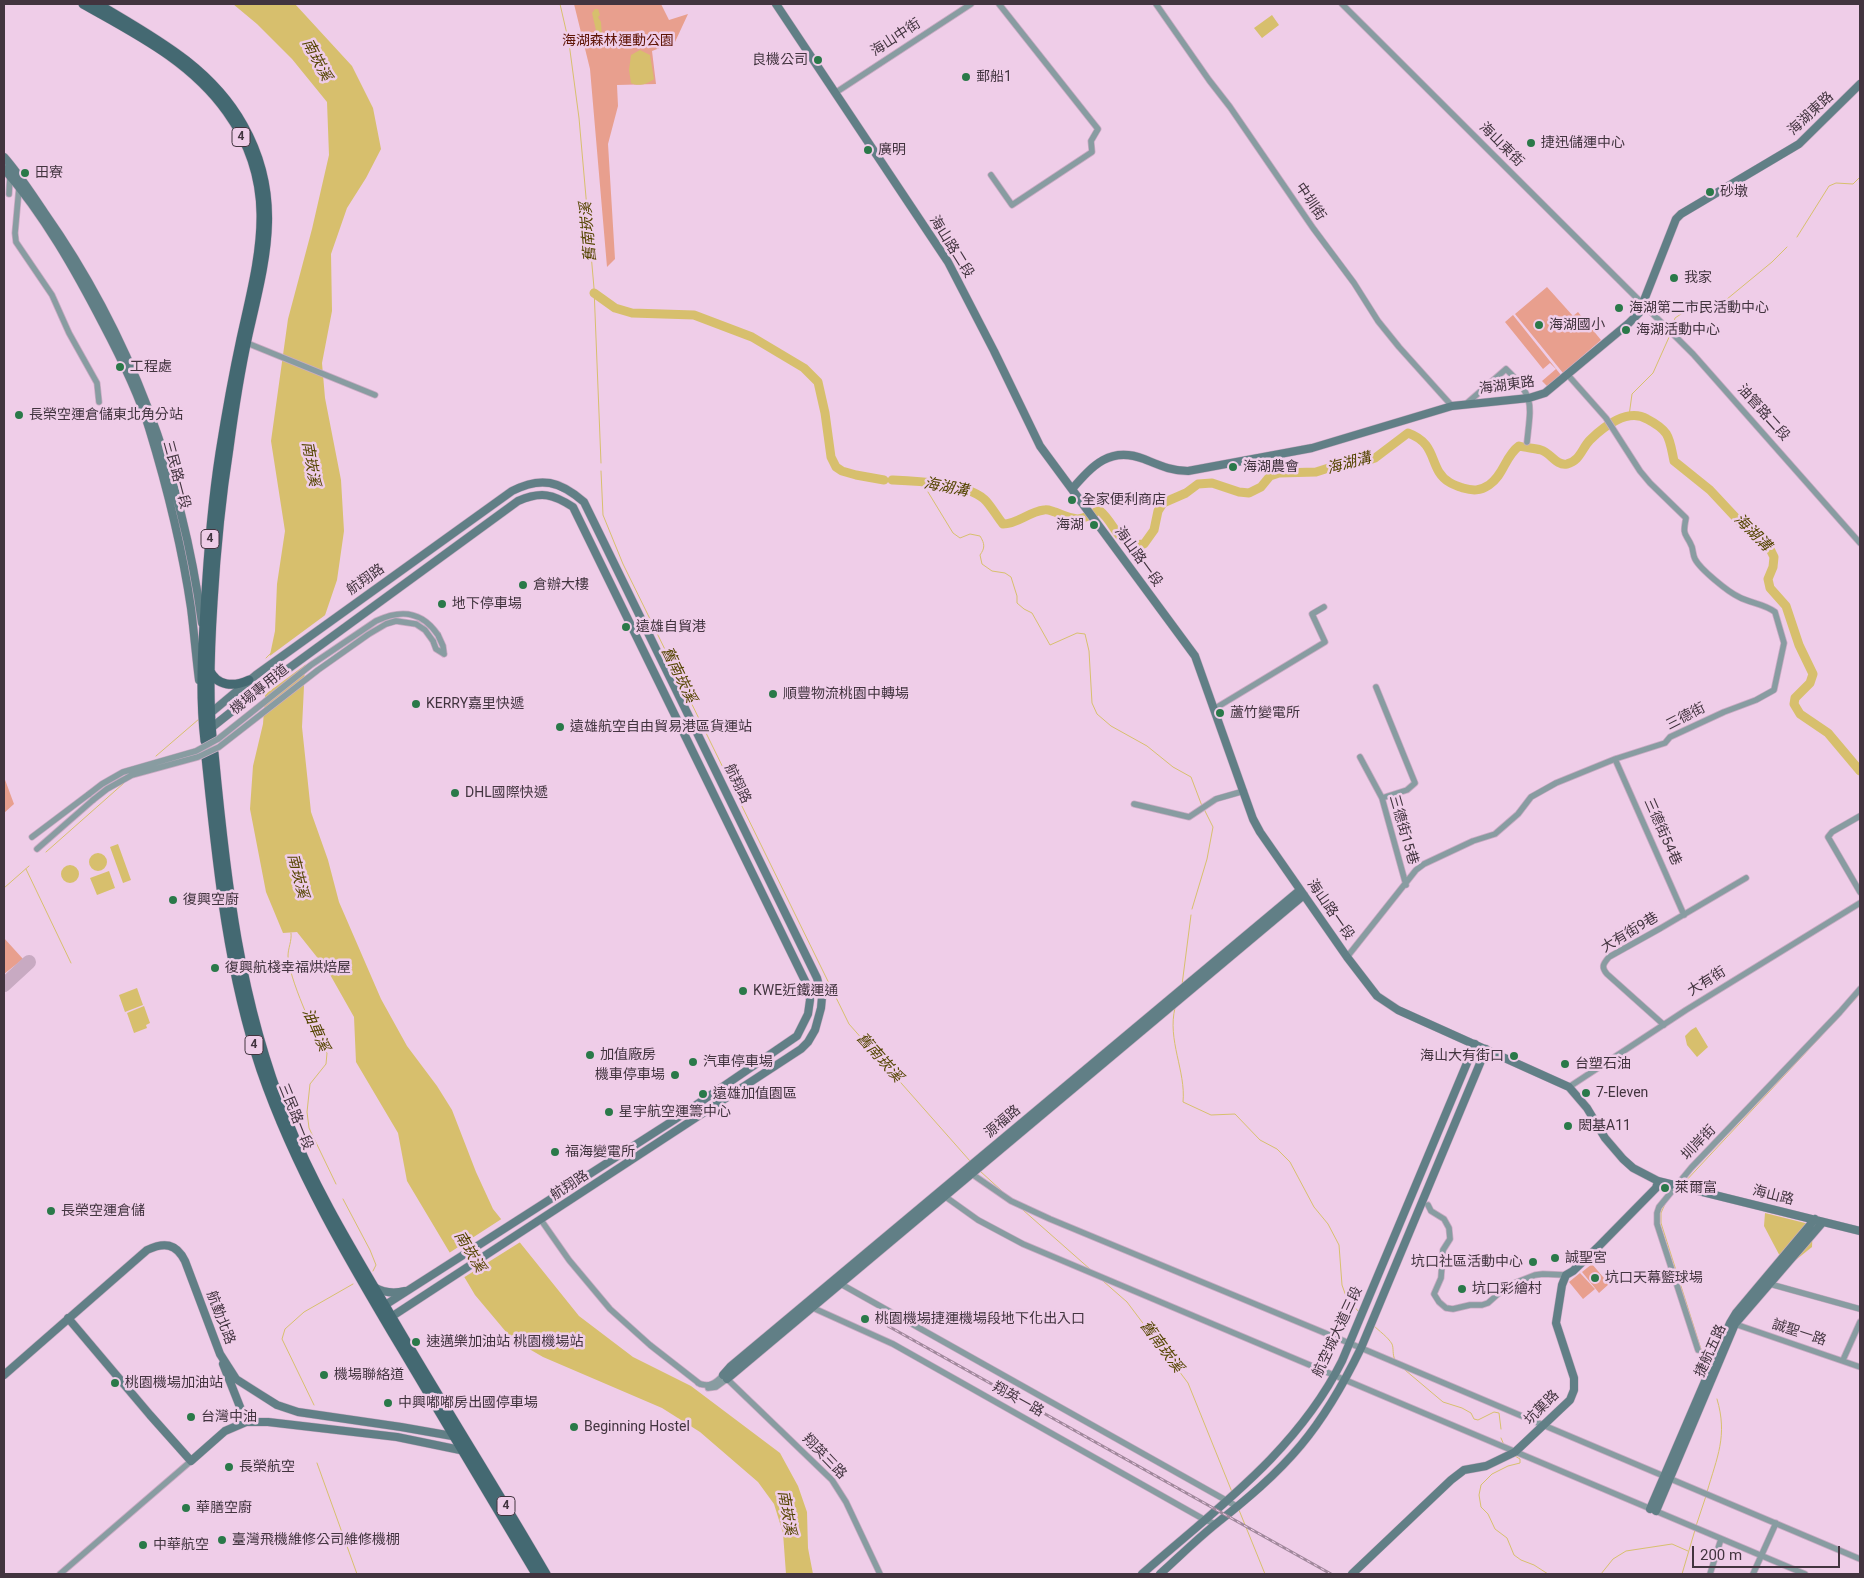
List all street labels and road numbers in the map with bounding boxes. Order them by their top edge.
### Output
street label: 海山中街 [868,16,924,60]
street label: 海湖東路 [1785,89,1837,139]
street label: 海山東街 [1475,119,1527,171]
road number: 4 [232,128,250,146]
street label: 中圳街 [1291,180,1329,224]
street label: 海山路二段 [925,213,977,281]
street label: 海湖東路 [1478,374,1536,398]
street label: 油管路二段 [1733,381,1793,445]
street label: 三民路一段 [159,439,193,511]
street label: 海山路一段 [1111,524,1165,590]
road number: 4 [201,530,219,548]
street label: 航翔路 [344,561,388,599]
street label: 機場專用道 [228,661,292,719]
street label: 三德街 [1663,700,1709,734]
street label: 航翔路 [720,761,754,807]
street label: 三德街15巷 [1385,793,1421,867]
street label: 三德街54巷 [1640,796,1684,868]
street label: 海山路一段 [1303,877,1357,943]
street label: 大有街9巷 [1598,909,1662,957]
street label: 大有街 [1685,964,1729,1000]
road number: 4 [245,1036,263,1054]
street label: 三民路一段 [274,1081,316,1153]
street label: 源福路 [982,1102,1024,1142]
street label: 圳岸街 [1678,1122,1720,1164]
street label: 航翔路 [548,1168,592,1204]
street label: 海山路 [1751,1183,1795,1209]
street label: 航空城大道三段 [1310,1284,1366,1380]
street label: 航勤北路 [202,1289,238,1347]
street label: 誠聖一路 [1770,1316,1828,1350]
street label: 捷航五路 [1692,1322,1730,1380]
street label: 翔英一路 [989,1379,1047,1421]
street label: 坑菓路 [1521,1387,1563,1429]
street label: 翔英三路 [799,1431,849,1483]
road number: 4 [497,1496,515,1515]

